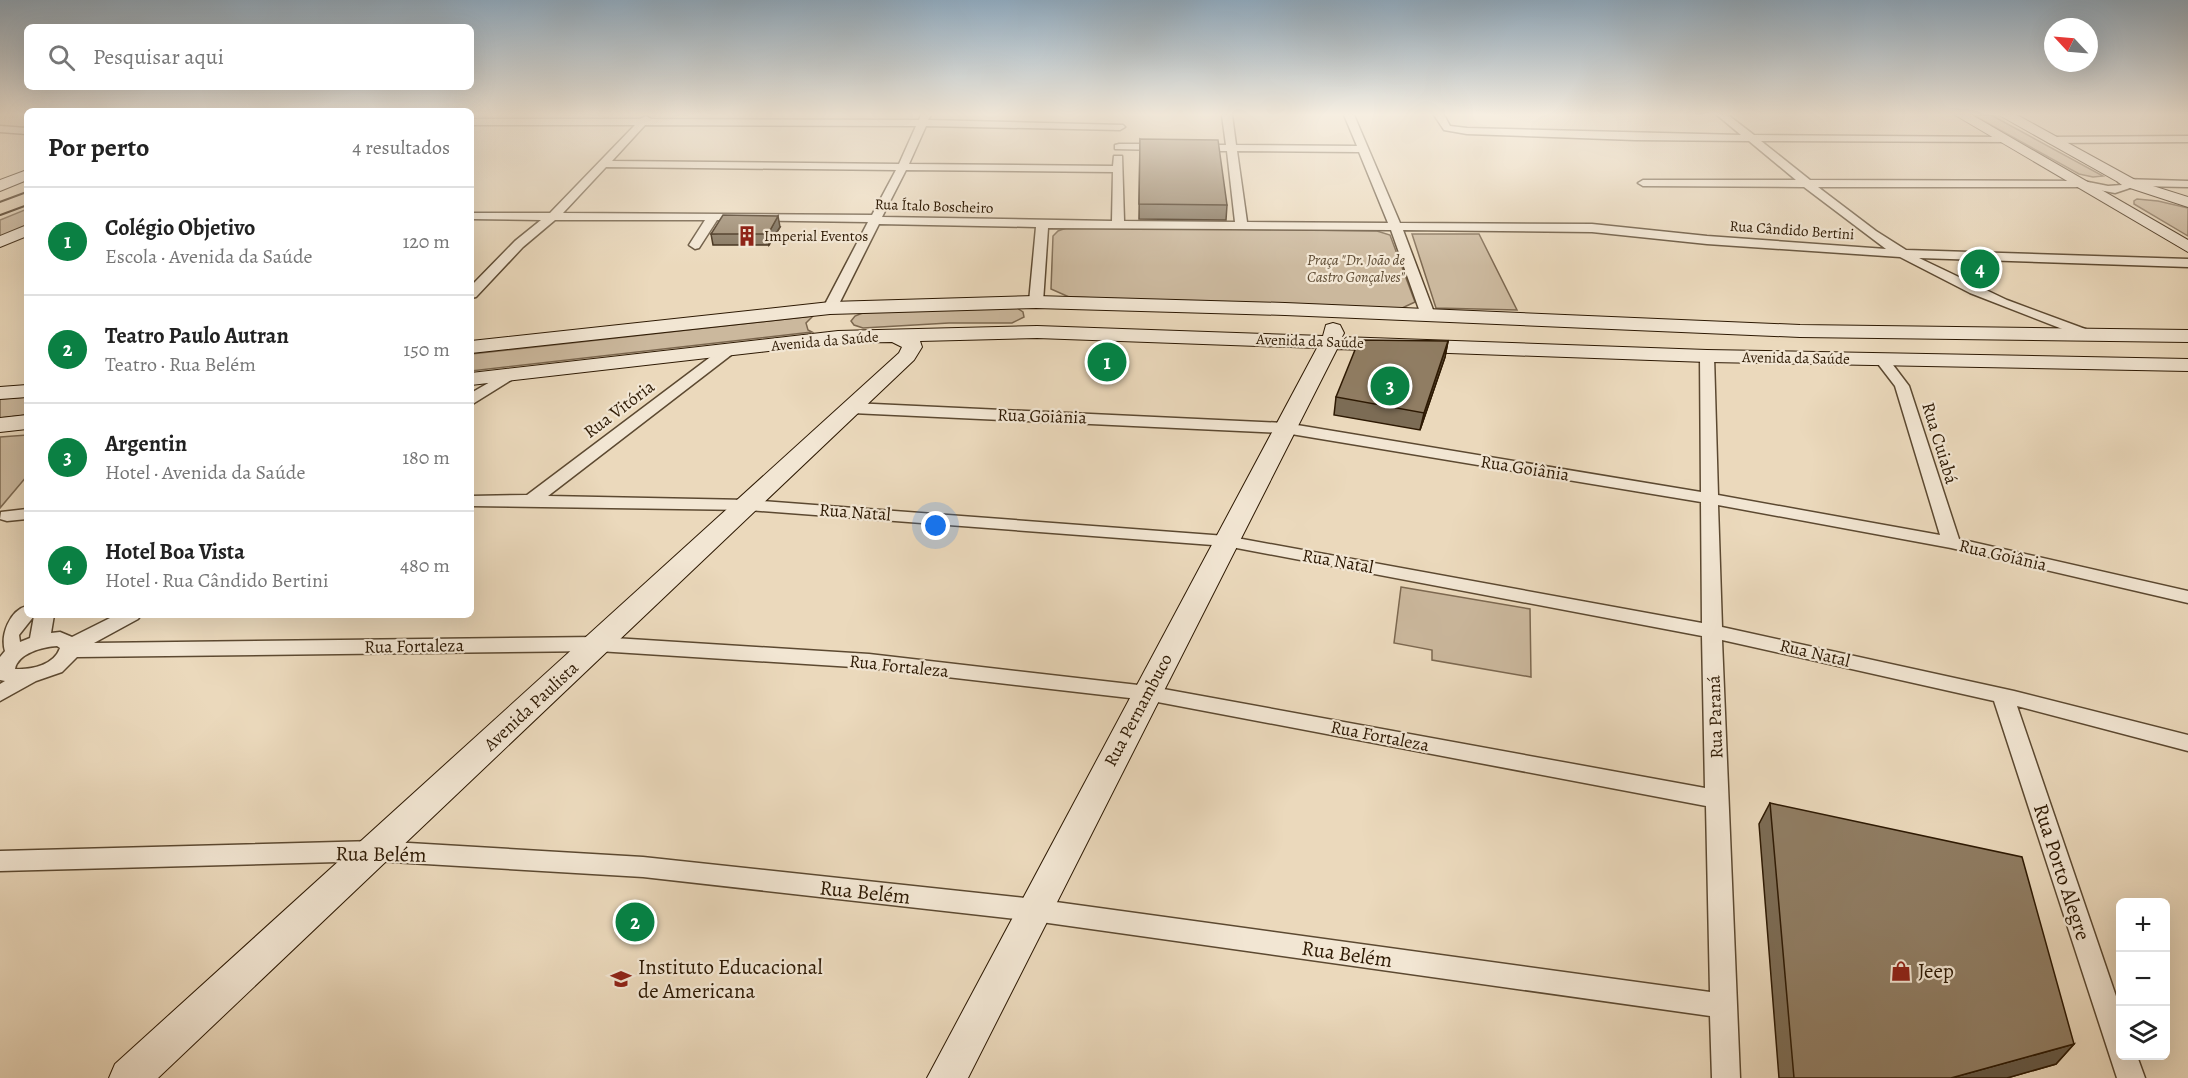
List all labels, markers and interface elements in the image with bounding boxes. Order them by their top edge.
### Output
north arrow [2044,18,2098,72]
search box [24,24,474,90]
icon: search [45,41,78,74]
text: Pesquisar aqui [93,42,224,72]
text: Por perto [48,130,149,165]
text: 4 resultados [352,134,450,161]
street label: Rua Ítalo Boscheiro [874,194,994,218]
text: Colégio Objetivo [105,213,255,243]
street label: Rua Cândido Bertini [1729,216,1855,244]
building icon: Imperial Eventos [735,224,759,248]
place label: Imperial Eventos [764,226,868,246]
text: 1 [64,228,71,255]
text: 120 m [402,228,450,255]
text: Escola · Avenida da Saúde [105,243,313,270]
pin: 4 [1960,246,2000,292]
park label: Praça "Dr. João de Castro Gonçalves" [1307,250,1406,287]
text: Teatro Paulo Autran [105,321,289,351]
street label: Avenida da Saúde [770,326,880,356]
street label: Avenida da Saúde [1255,329,1364,353]
text: 2 [63,336,72,363]
text: 150 m [403,336,450,363]
pin: 1 [1088,340,1126,385]
street label: Avenida da Saúde [1741,347,1850,369]
text: Teatro · Rua Belém [105,351,256,378]
pin: 3 [1370,364,1410,408]
street label: Rua Vitória [579,374,660,443]
street label: Rua Cuiabá [1916,399,1964,487]
street label: Rua Goiânia [997,402,1088,430]
text: Argentin [105,429,187,459]
text: 3 [63,444,72,471]
text: 180 m [402,444,450,471]
street label: Rua Goiânia [1479,449,1572,487]
text: Hotel · Avenida da Saúde [105,459,305,486]
street label: Rua Natal [818,498,892,527]
your location [921,511,950,540]
street label: Rua Goiânia [1957,533,2050,577]
text: Hotel Boa Vista [105,537,245,567]
street label: Rua Natal [1301,543,1376,579]
text: 4 [63,552,72,579]
text: 480 m [400,552,450,579]
text: Hotel · Rua Cândido Bertini [105,567,329,594]
street label: Rua Fortaleza [364,633,465,659]
street label: Rua Natal [1777,633,1853,673]
street label: Rua Fortaleza [848,649,951,683]
street label: Rua Pernambuco [1098,649,1178,771]
street label: Avenida Paulista [478,655,584,757]
street label: Rua Paraná [1702,674,1728,759]
street label: Rua Fortaleza [1329,715,1432,757]
street label: Rua Porto Alegre [2027,800,2097,944]
street label: Rua Belém [335,839,427,869]
street label: Rua Belém [818,873,912,911]
map controls [2116,898,2170,1060]
button: + [2116,898,2170,952]
pin: 2 [616,900,654,944]
street label: Rua Belém [1300,934,1394,974]
button: − [2116,952,2170,1006]
place label: Instituto Educacional de Americana [638,953,823,1005]
place label: Jeep [1918,957,1954,985]
shop icon: Jeep [1889,959,1913,983]
school or university icon: Instituto Educacional de Americana [609,967,633,991]
button: layers [2116,1006,2170,1060]

